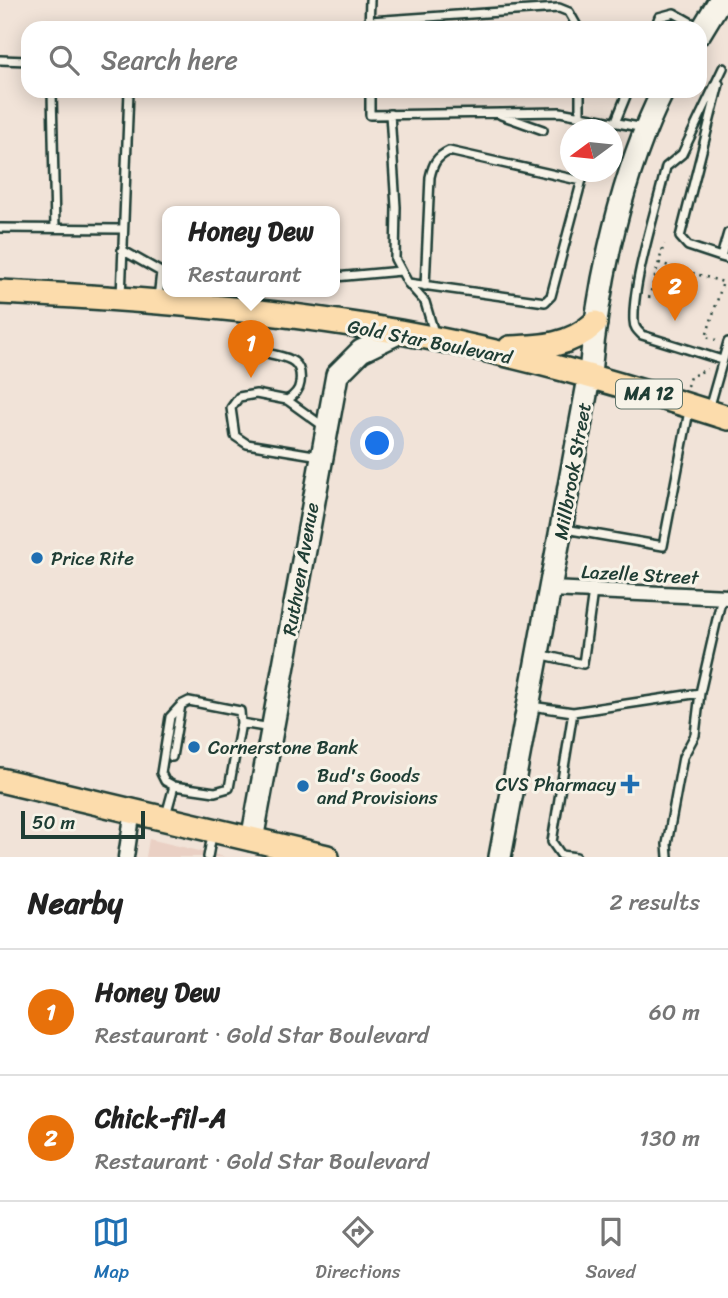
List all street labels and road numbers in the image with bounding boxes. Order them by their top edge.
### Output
street label: Gold Star Boulevard [345,309,516,374]
road number: MA 12 [616,380,682,408]
street label: Millbrook Street [544,400,601,542]
street label: Ruthven Avenue [273,500,328,638]
street label: Lazelle Street [581,555,701,594]

